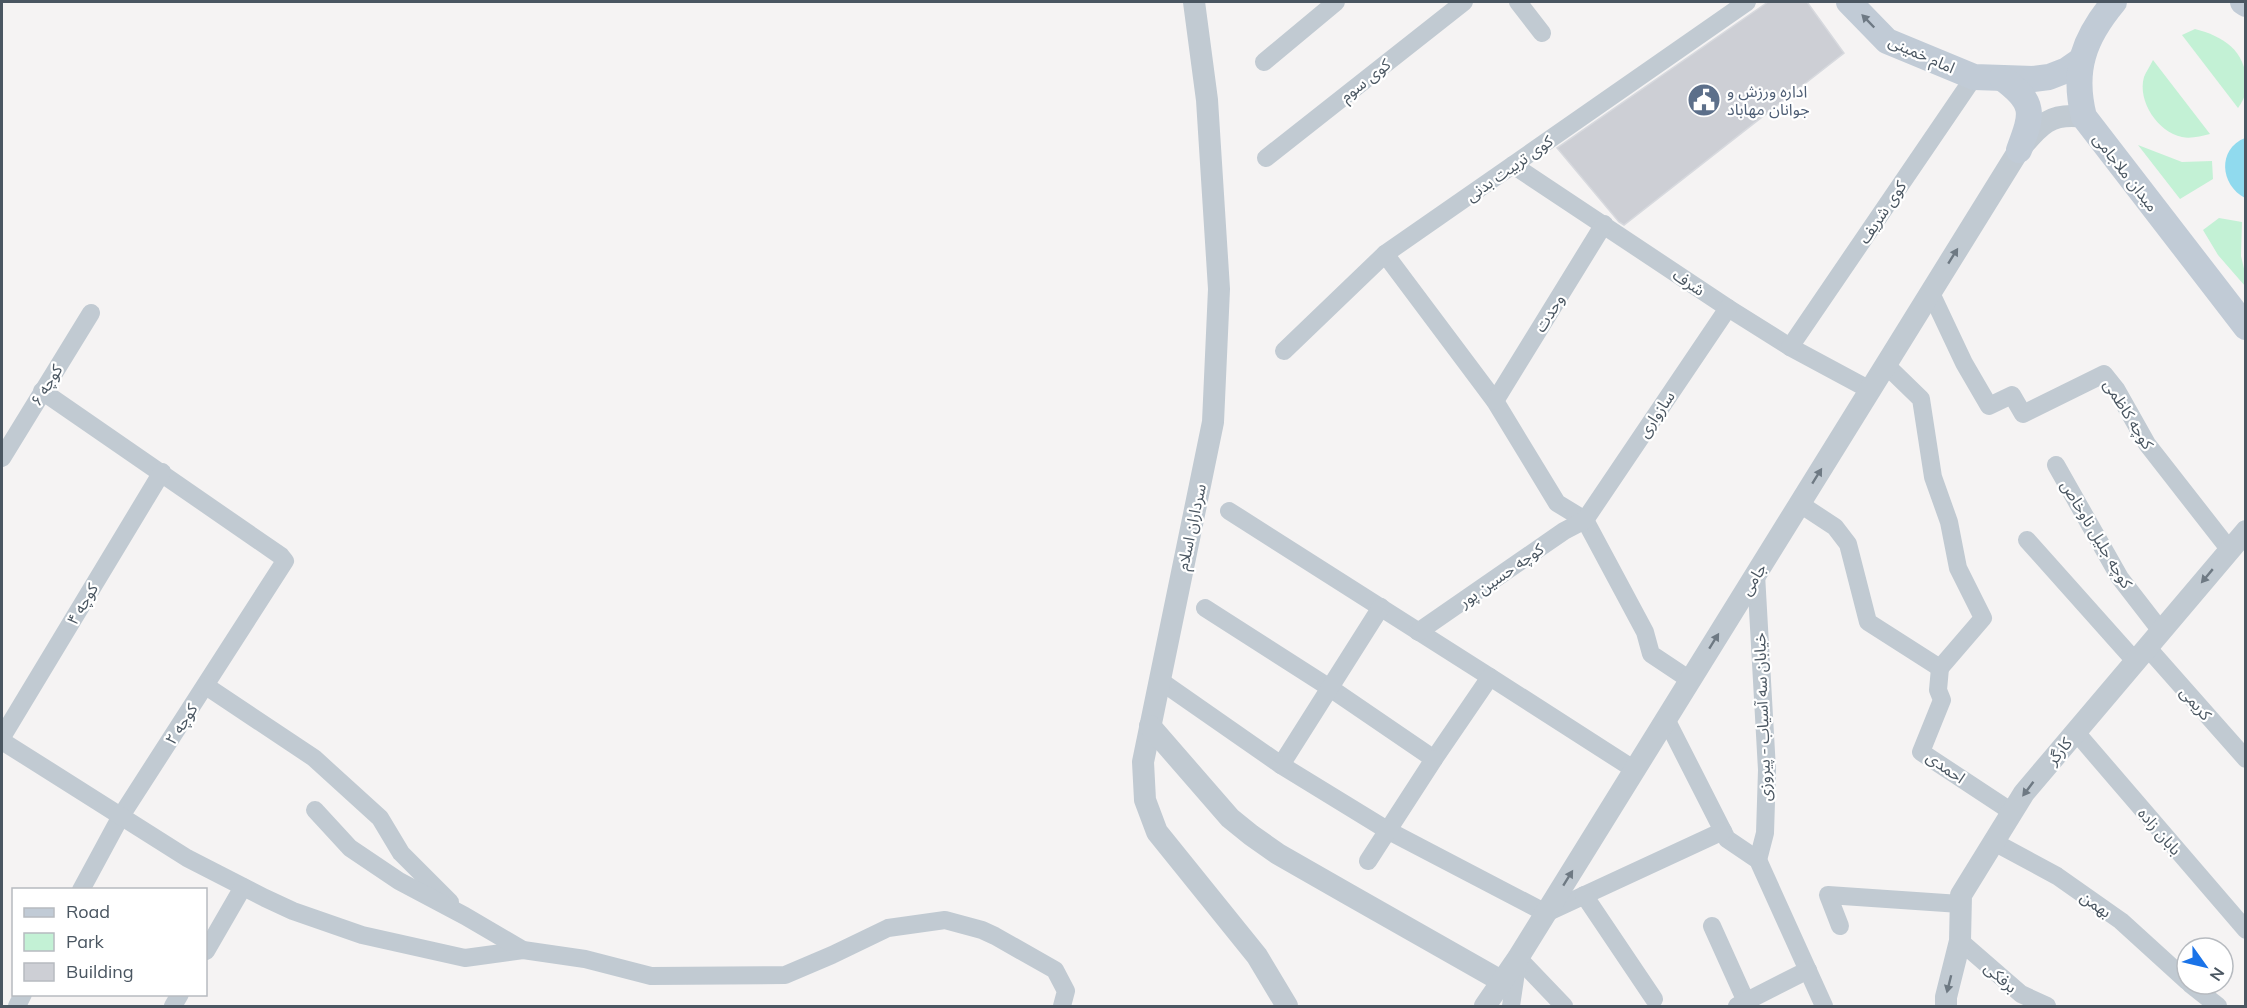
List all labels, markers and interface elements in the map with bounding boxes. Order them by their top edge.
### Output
one-way arrow [1861,14,1875,28]
street label: امام خمینی [1884,30,1958,80]
street label: کوی سوم [1336,54,1396,108]
place label: اداره ورزش و جوانان مهاباد [1727,81,1810,119]
public building icon: اداره ورزش و جوانان مهاباد [1686,82,1722,118]
street label: میدان ملاجامی [2089,129,2163,215]
street label: کوی تربیت بدنی [1462,130,1557,205]
street label: کوی شریف [1854,177,1910,247]
one-way arrow [1948,248,1959,264]
street label: شرف [1669,264,1709,300]
street label: وحدت [1530,290,1568,336]
street label: کوچه ۶ [26,360,67,410]
street label: کوچه کاظمی [2099,375,2159,454]
street label: سازواری [1633,387,1679,441]
one-way arrow [1812,467,1823,484]
street label: کوچه جلیل ناوخاص [2056,476,2137,593]
street label: سرداران اسلام [1172,482,1213,573]
street label: کوچه حسین پور [1454,538,1548,613]
street label: جامی [1735,559,1771,599]
one-way arrow [2201,568,2214,583]
street label: کوچه ۴ [62,579,103,629]
street label: خیابان سه آسیاب - پیروزی [1749,632,1776,802]
one-way arrow [1709,633,1720,649]
street label: کریمی [2176,682,2216,724]
street label: کوچه ۲ [160,699,203,749]
street label: کارگر [2041,733,2076,770]
street label: احمدی [1923,746,1969,788]
one-way arrow [2021,781,2034,797]
street label: بابان زاده [2134,803,2186,859]
one-way arrow [1562,870,1573,886]
street label: بهمن [2077,886,2115,922]
legend [12,888,207,996]
text: Road [66,900,110,923]
text: Park [66,930,105,953]
north arrow [2175,936,2235,996]
street label: برفکی [1980,957,2022,997]
text: Building [66,960,134,983]
text: N [2206,964,2229,985]
one-way arrow [1944,975,1954,994]

